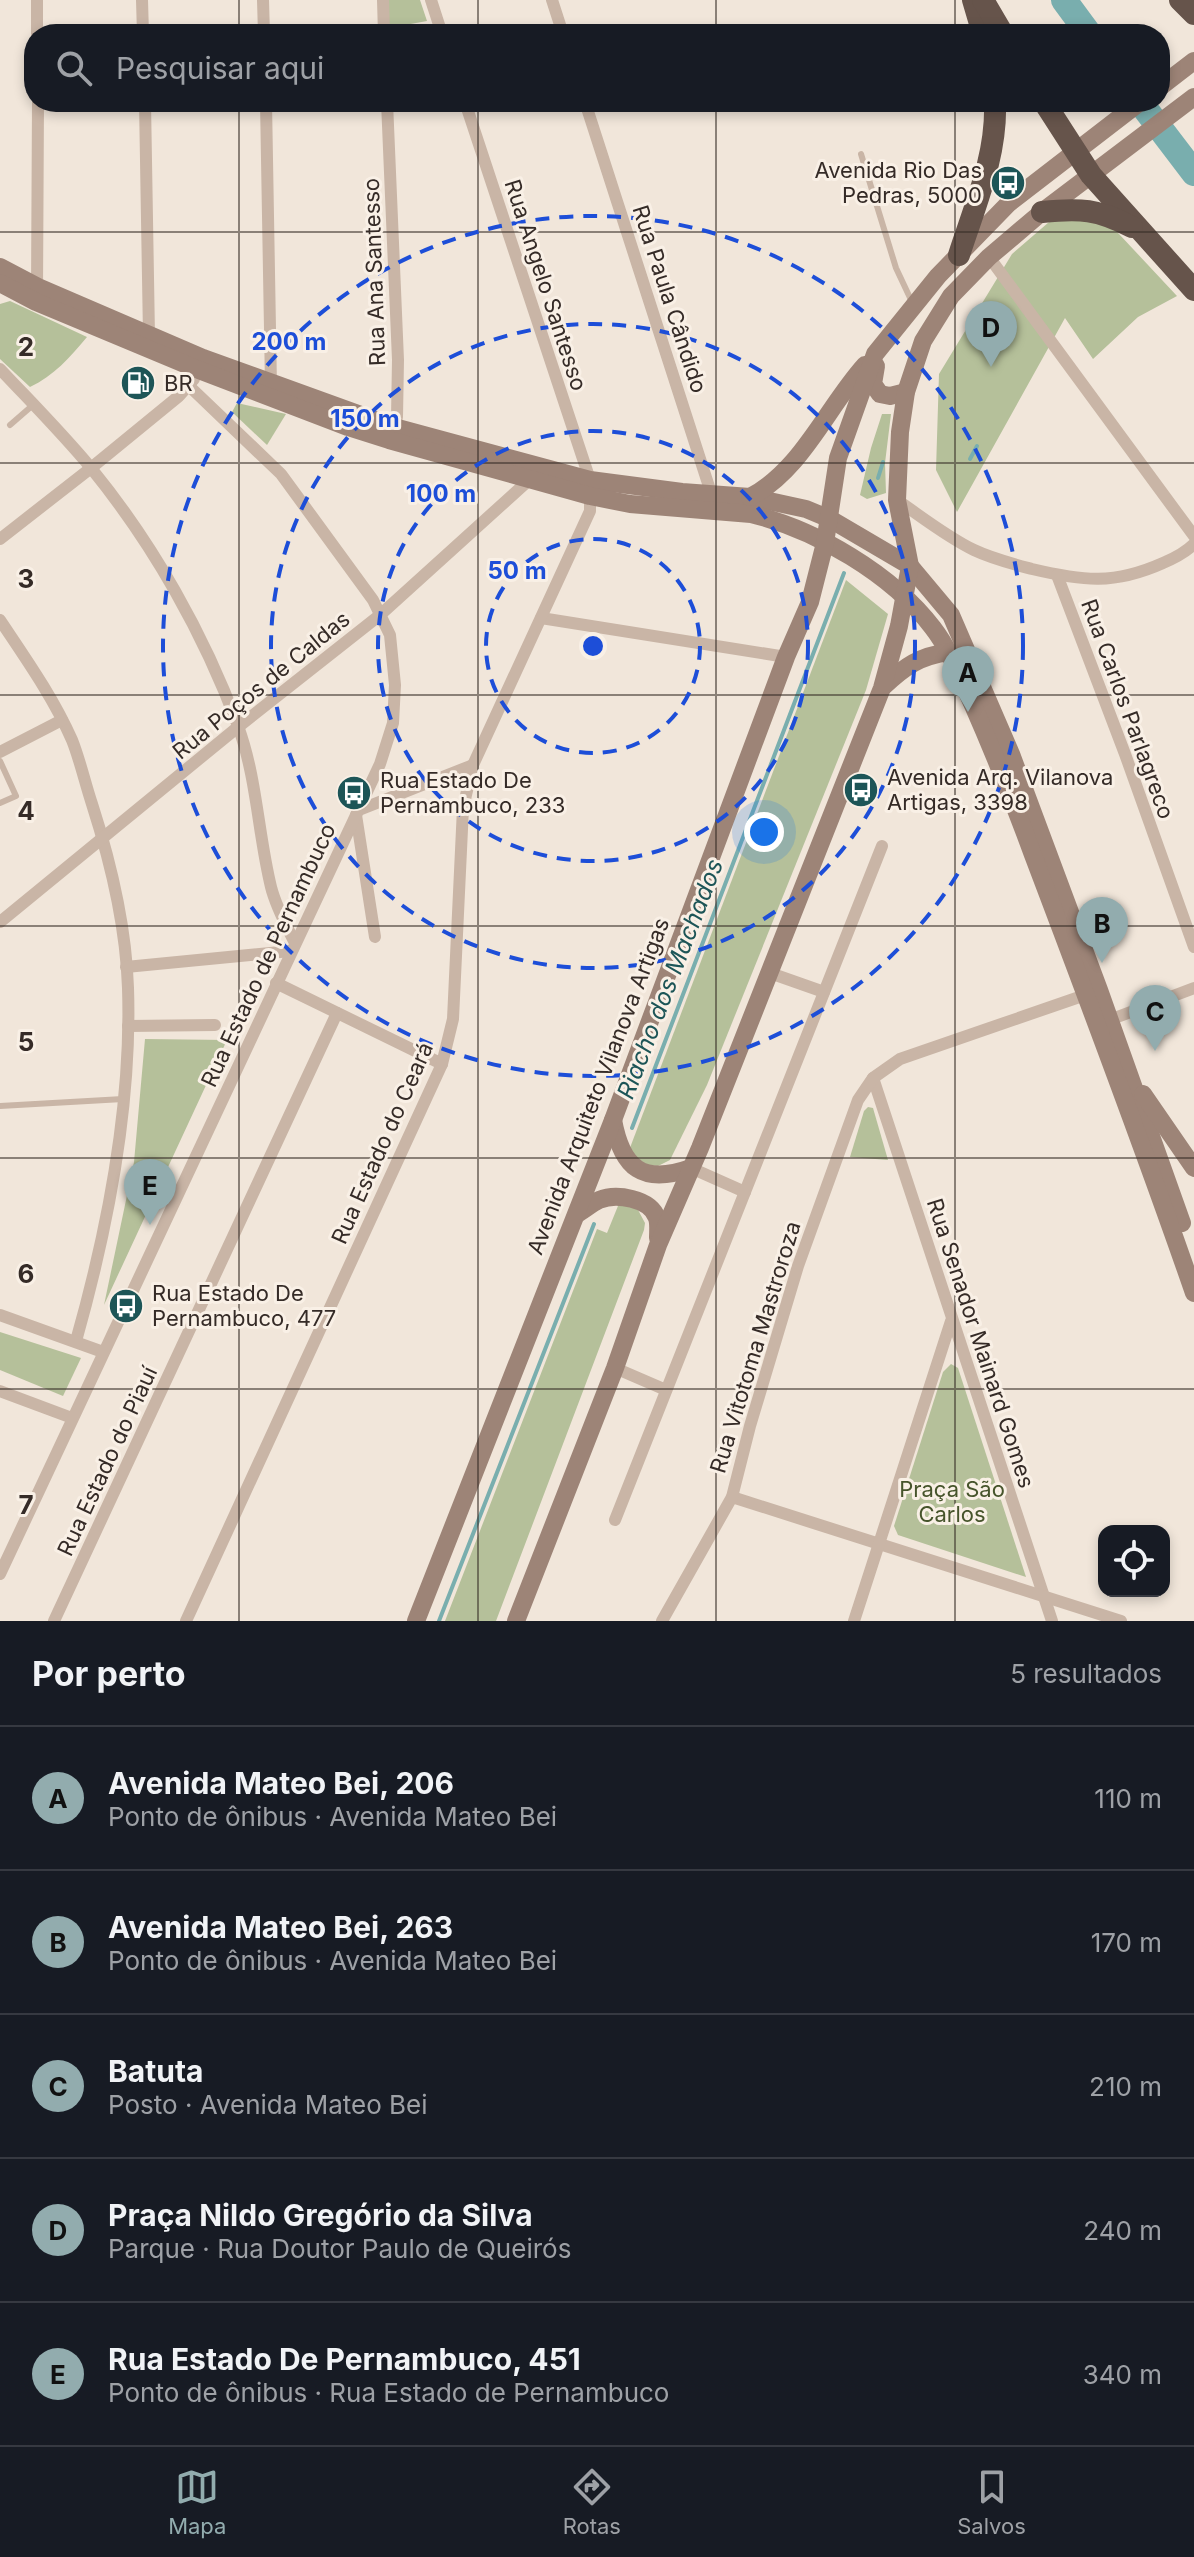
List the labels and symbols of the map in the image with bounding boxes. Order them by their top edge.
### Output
place label: Avenida Rio Das Pedras, 5000 [815,157,982,208]
bus stop icon: Avenida Rio Das Pedras, 5000 [989,164,1027,202]
street label: Rua Angelo Santesso [500,176,592,394]
street label: Rua Ana Santesso [358,178,390,366]
street label: Rua Paula Cândido [627,202,713,396]
pin: D [965,301,1017,367]
text: 200 m [251,327,327,356]
text: 2 [18,331,34,362]
fuel station icon: BR [119,364,157,402]
place label: BR [164,370,193,396]
text: 150 m [330,404,400,433]
text: 100 m [406,479,476,508]
text: 50 m [487,556,547,585]
text: 3 [18,563,34,594]
street label: Rua Carlos Parlagreco [1076,596,1180,822]
street label: Rua Poços de Caldas [167,606,355,764]
centre of rings [579,632,607,660]
pin: A [942,646,994,712]
place label: Avenida Arq. Vilanova Artigas, 3398 [887,764,1113,815]
place label: Rua Estado De Pernambuco, 233 [380,767,565,818]
bus stop icon: Avenida Arq. Vilanova Artigas, 3398 [842,771,880,809]
bus stop icon: Rua Estado De Pernambuco, 233 [335,774,373,812]
text: 4 [17,795,35,826]
your location [744,812,784,852]
street label: Rua Estado de Pernambuco [195,819,341,1091]
water label: Riacho dos Machados [611,855,729,1103]
pin: B [1076,897,1128,963]
street label: Avenida Arquiteto Vilanova Artigas [522,914,674,1258]
pin: C [1129,985,1181,1051]
text: 5 [18,1026,34,1057]
street label: Rua Estado do Ceará [326,1038,438,1248]
pin: E [124,1159,176,1225]
street label: Rua Senador Mainard Gomes [922,1195,1040,1491]
street label: Rua Vitotoma Mastroroza [704,1218,806,1476]
text: 6 [18,1258,34,1289]
place label: Rua Estado De Pernambuco, 477 [152,1280,336,1331]
bus stop icon: Rua Estado De Pernambuco, 477 [107,1287,145,1325]
street label: Rua Estado do Piauí [52,1362,163,1560]
park label: Praça São Carlos [899,1476,1005,1527]
text: 7 [18,1489,34,1520]

